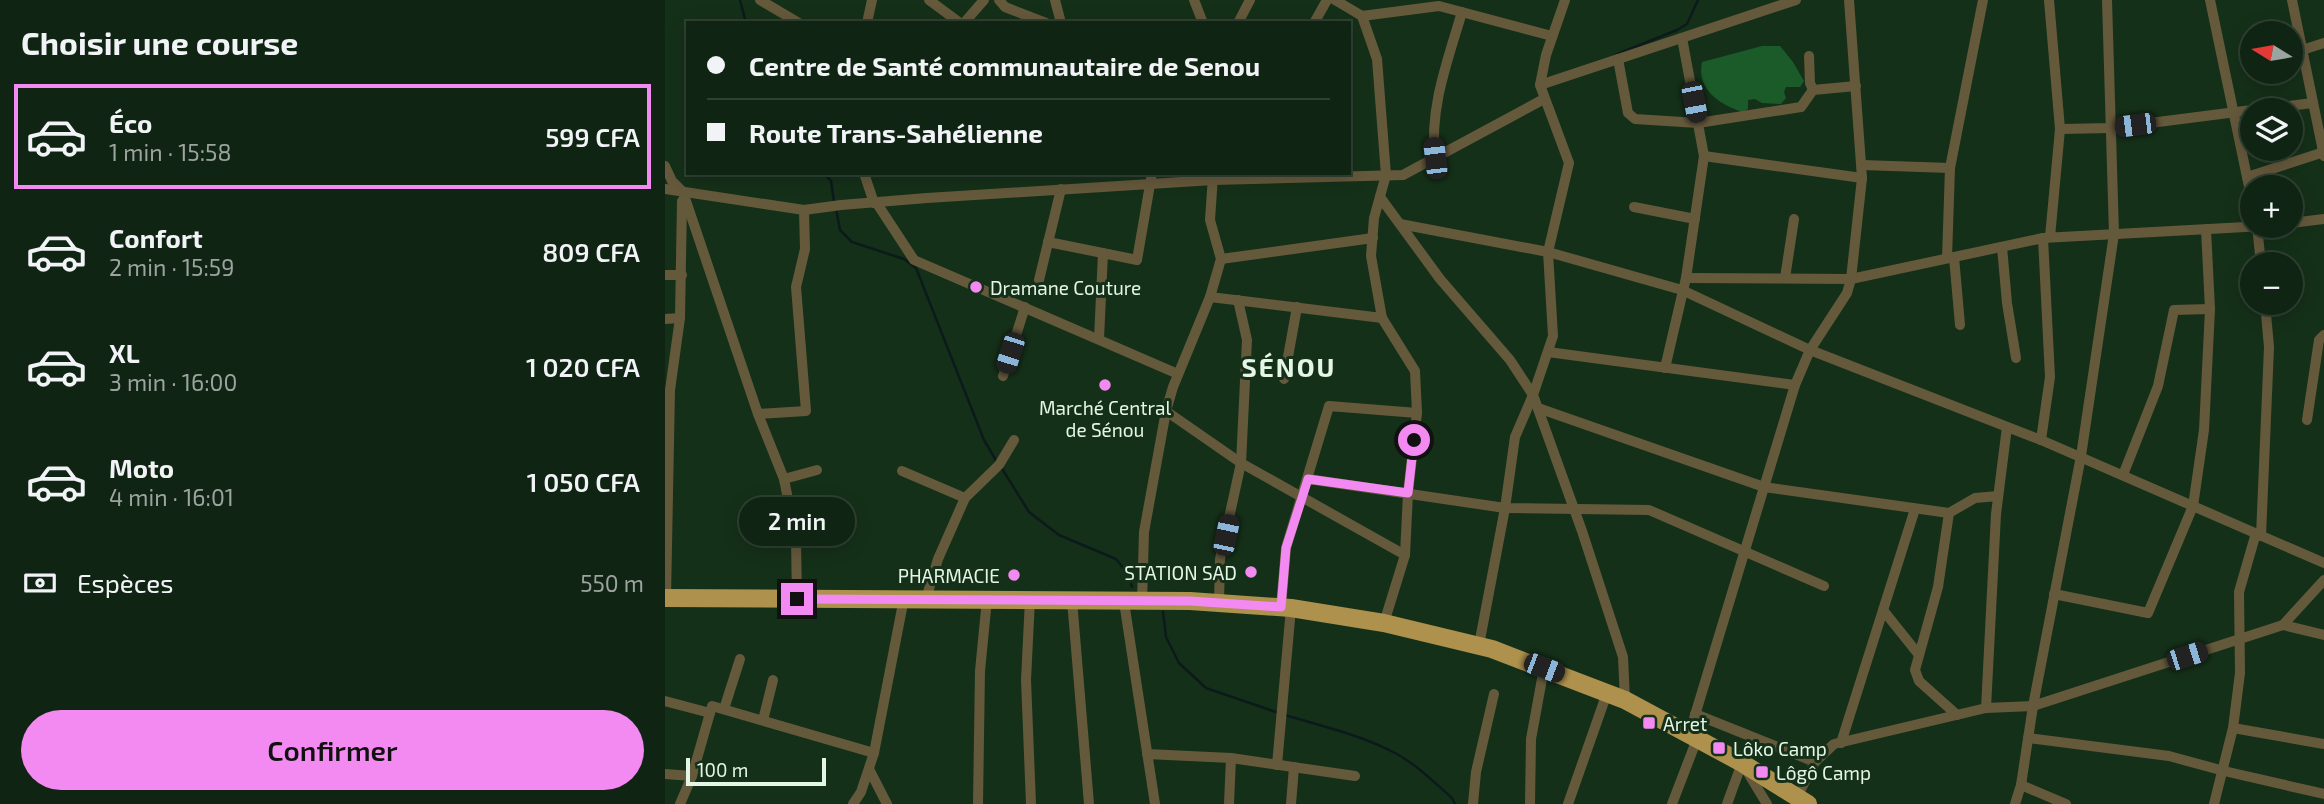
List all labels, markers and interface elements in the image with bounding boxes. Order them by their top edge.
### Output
north arrow [2240,21,2303,84]
map controls [2240,21,2303,315]
text: Choisir une course [21,23,298,61]
text: Centre de Santé communautaire de Senou [749,50,1260,81]
car [1680,79,1709,125]
button: layers [2240,98,2303,161]
icon: car [25,105,88,168]
text: Éco [109,107,152,138]
car [2113,112,2158,138]
text: Route Trans-Sahélienne [749,117,1043,148]
text: 599 CFA [545,121,640,152]
car [1423,136,1448,180]
text: 1 min · 15:58 [109,138,231,166]
button: + [2240,175,2303,238]
icon: car [25,220,88,283]
text: Confort [109,222,203,253]
text: 809 CFA [542,236,640,267]
button: − [2240,252,2303,315]
text: 2 min · 15:59 [109,253,234,281]
place label: Dramane Couture [990,276,1141,299]
marker: Dramane Couture [968,279,984,295]
car [994,330,1027,376]
icon: car [25,335,88,398]
text: XL [109,337,140,368]
text: 1 020 CFA [526,351,640,382]
district label: SÉNOU [1242,351,1336,382]
text: 3 min · 16:00 [109,368,237,396]
marker: Marché Central de Sénou [1097,377,1113,393]
place label: Marché Central de Sénou [1039,396,1171,441]
route start [1398,424,1430,456]
icon: car [25,450,88,513]
text: Moto [109,452,174,483]
text: 1 050 CFA [527,466,640,497]
text: 4 min · 16:01 [109,483,234,511]
callout: 2 min [739,498,855,546]
text: 2 min [768,507,826,535]
car [1212,512,1241,558]
place label: STATION SAD [1124,561,1237,584]
icon: cash [21,564,59,602]
place label: PHARMACIE [898,564,1000,587]
marker: STATION SAD [1243,564,1259,580]
text: Espèces [77,567,174,598]
marker: PHARMACIE [1006,567,1022,583]
text: 550 m [580,569,644,597]
route end [781,583,813,615]
car [2164,640,2211,672]
car [1521,651,1568,685]
button: Confirmer [21,710,644,790]
place label: Arret [1663,712,1707,735]
marker: Arret [1641,715,1657,731]
place label: Lôko Camp [1733,737,1827,760]
marker: Lôko Camp [1711,740,1727,756]
scale bar [686,755,826,787]
text: 100 m [697,758,748,781]
place label: Lôgô Camp [1776,761,1871,784]
marker: Lôgô Camp [1754,764,1770,780]

